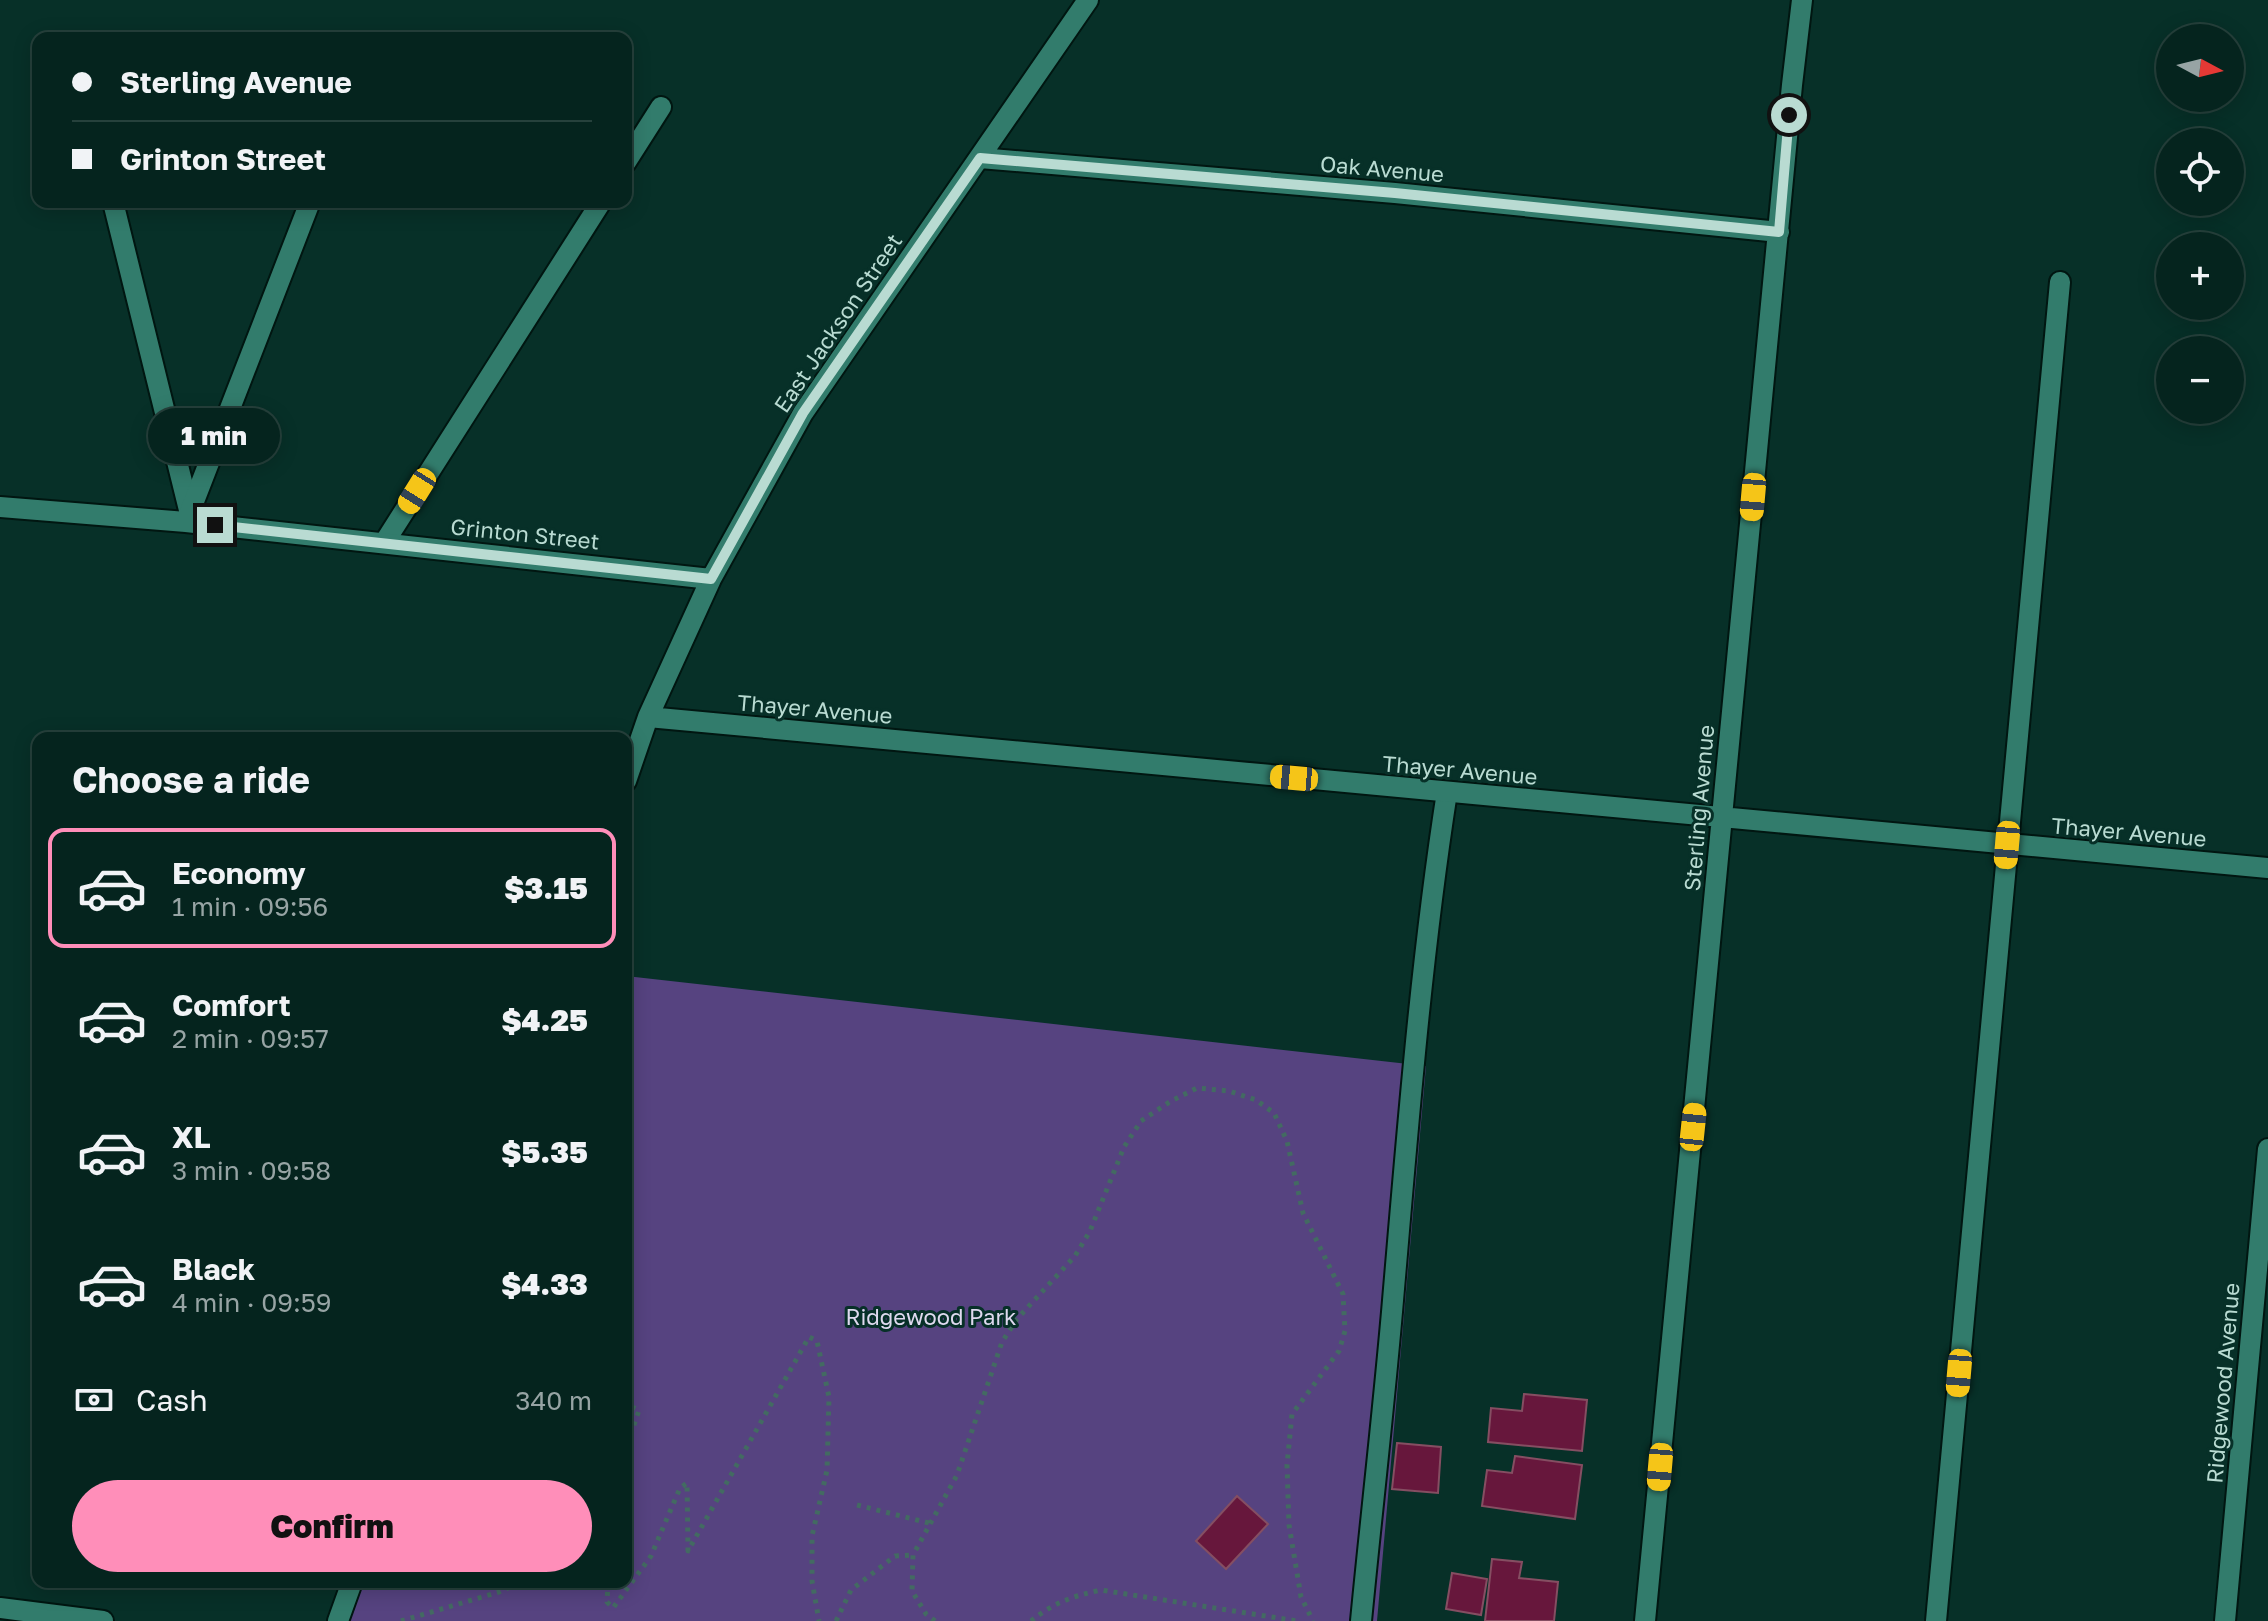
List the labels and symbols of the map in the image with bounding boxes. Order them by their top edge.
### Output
north arrow [2156,24,2244,112]
route start [1771,97,1807,133]
street label: Oak Avenue [1319,150,1445,187]
street label: East Jackson Street [768,228,907,417]
callout: 1 min [149,409,281,465]
car [394,464,440,518]
car [1739,472,1767,522]
route end [197,507,233,543]
street label: Grinton Street [449,512,601,555]
street label: Thayer Avenue [736,688,894,729]
street label: Sterling Avenue [1678,724,1719,892]
street label: Thayer Avenue [1381,749,1539,790]
car [1269,764,1319,792]
street label: Thayer Avenue [2050,811,2208,852]
car [1993,820,2021,870]
car [1679,1102,1707,1152]
street label: Ridgewood Avenue [2200,1282,2245,1484]
park label: Ridgewood Park [845,1303,1017,1330]
car [1945,1348,1973,1398]
car [1646,1442,1674,1492]

